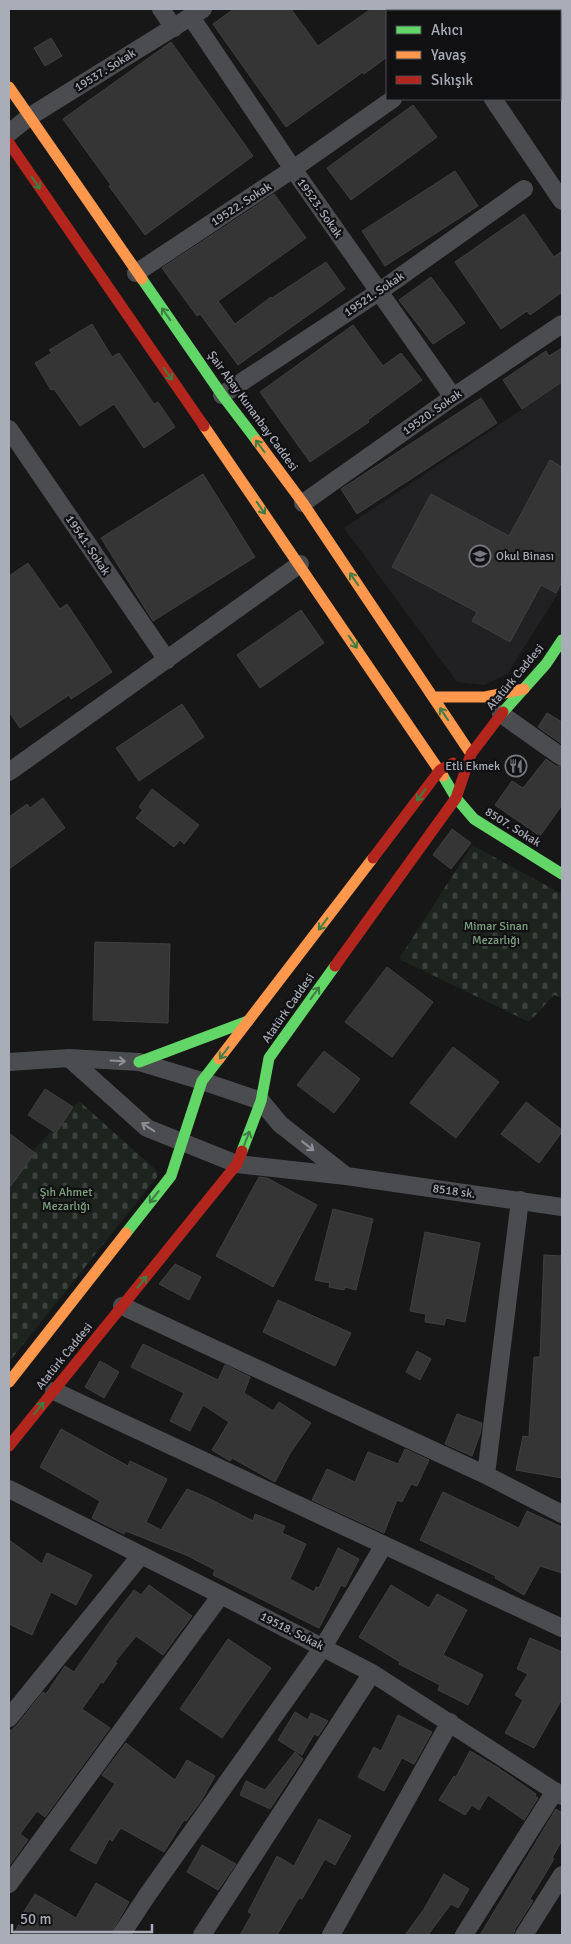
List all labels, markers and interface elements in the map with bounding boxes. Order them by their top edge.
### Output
legend [386,10,561,100]
text: Akıcı [431,21,463,39]
street label: 19537. Sokak [72,46,139,95]
text: Yavaş [431,46,467,64]
text: Sıkışık [431,71,474,89]
one-way arrow [31,176,41,190]
street label: 19523. Sokak [294,176,346,241]
street label: 19522. Sokak [208,179,274,230]
street label: 19521. Sokak [341,269,407,320]
one-way arrow [161,307,171,321]
street label: Şair Abay Kunanbay Caddesi [204,348,301,474]
one-way arrow [163,367,174,381]
street label: 19520. Sokak [400,386,465,438]
one-way arrow [255,440,266,453]
one-way arrow [256,501,266,515]
street label: 19541. Sokak [62,512,113,578]
school or university icon: Okul Binası [468,544,492,568]
place label: Okul Binası [496,549,554,564]
one-way arrow [349,572,359,586]
one-way arrow [348,635,358,649]
street label: Atatürk Caddesi [483,641,547,713]
one-way arrow [439,707,449,721]
restaurant icon: Etli Ekmek [504,754,528,778]
place label: Etli Ekmek [445,759,500,774]
one-way arrow [416,788,427,801]
street label: 8507. Sokak [482,804,543,850]
one-way arrow [317,917,328,930]
park label: Mimar Sinan Mezarlığı [464,919,528,948]
street label: Atatürk Caddesi [259,971,318,1046]
one-way arrow [310,986,320,1000]
one-way arrow [218,1046,229,1059]
one-way arrow [110,1056,126,1065]
one-way arrow [141,1121,155,1132]
one-way arrow [243,1130,252,1146]
one-way arrow [301,1141,314,1152]
street label: 8518 sk. [432,1181,476,1202]
park label: Şıh Ahmet Mezarlığı [40,1185,92,1214]
one-way arrow [148,1190,159,1203]
one-way arrow [136,1276,147,1289]
street label: Atatürk Caddesi [33,1320,96,1393]
one-way arrow [34,1402,45,1415]
street label: 19518. Sokak [258,1609,326,1654]
scale bar [12,1902,152,1934]
text: 50 m [20,1910,51,1928]

